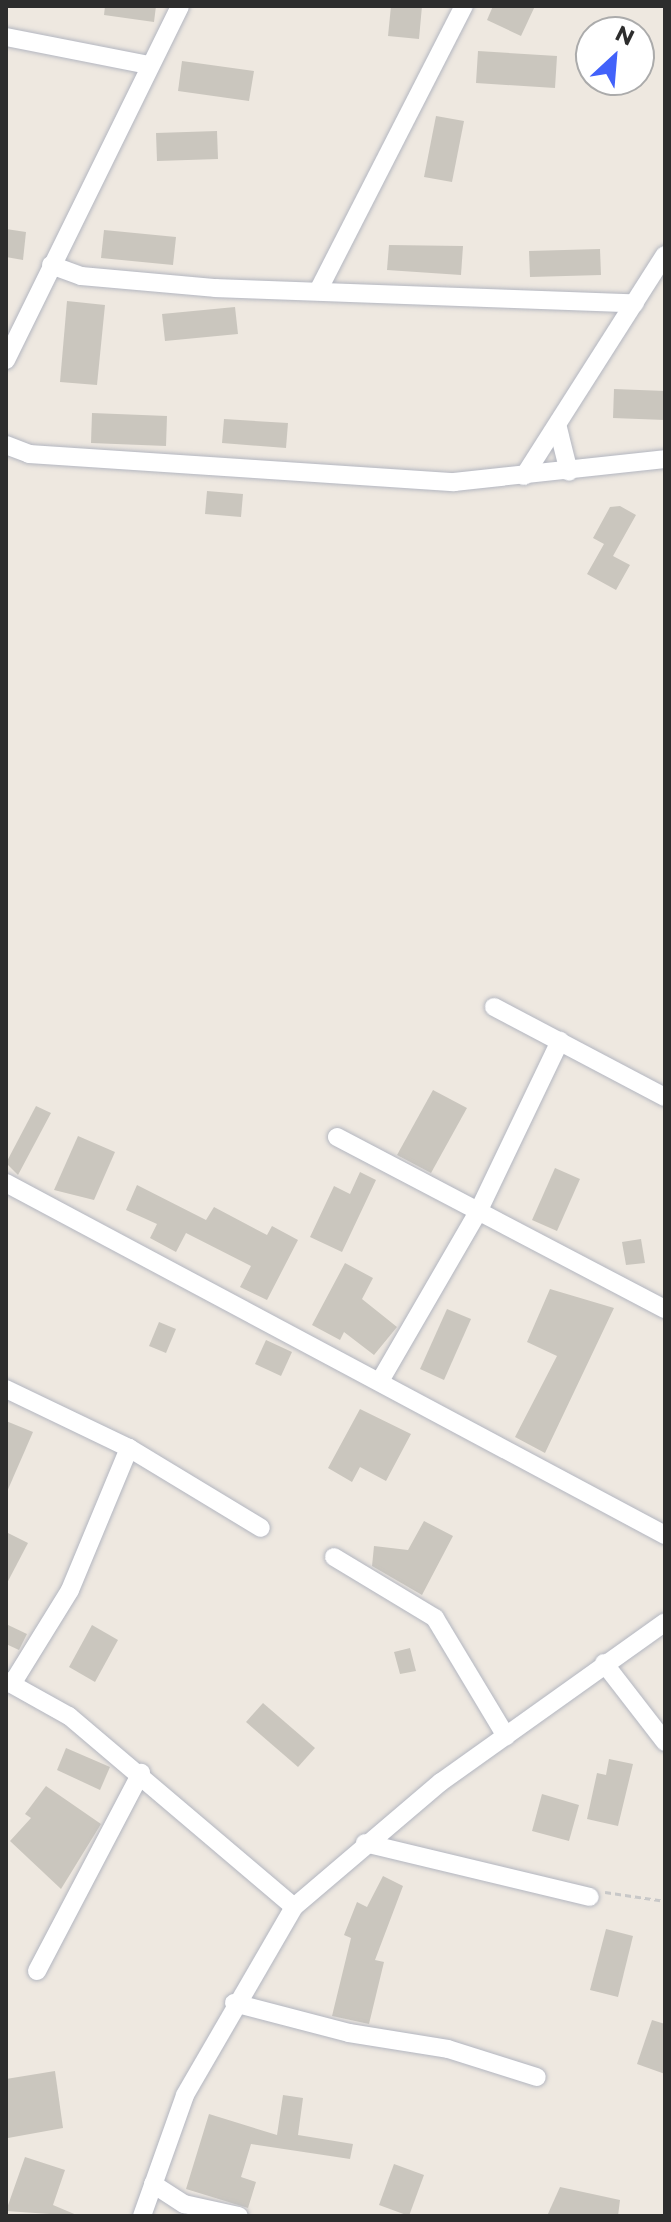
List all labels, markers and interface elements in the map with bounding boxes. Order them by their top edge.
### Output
north arrow [575,16,655,96]
text: N [611,20,639,52]

